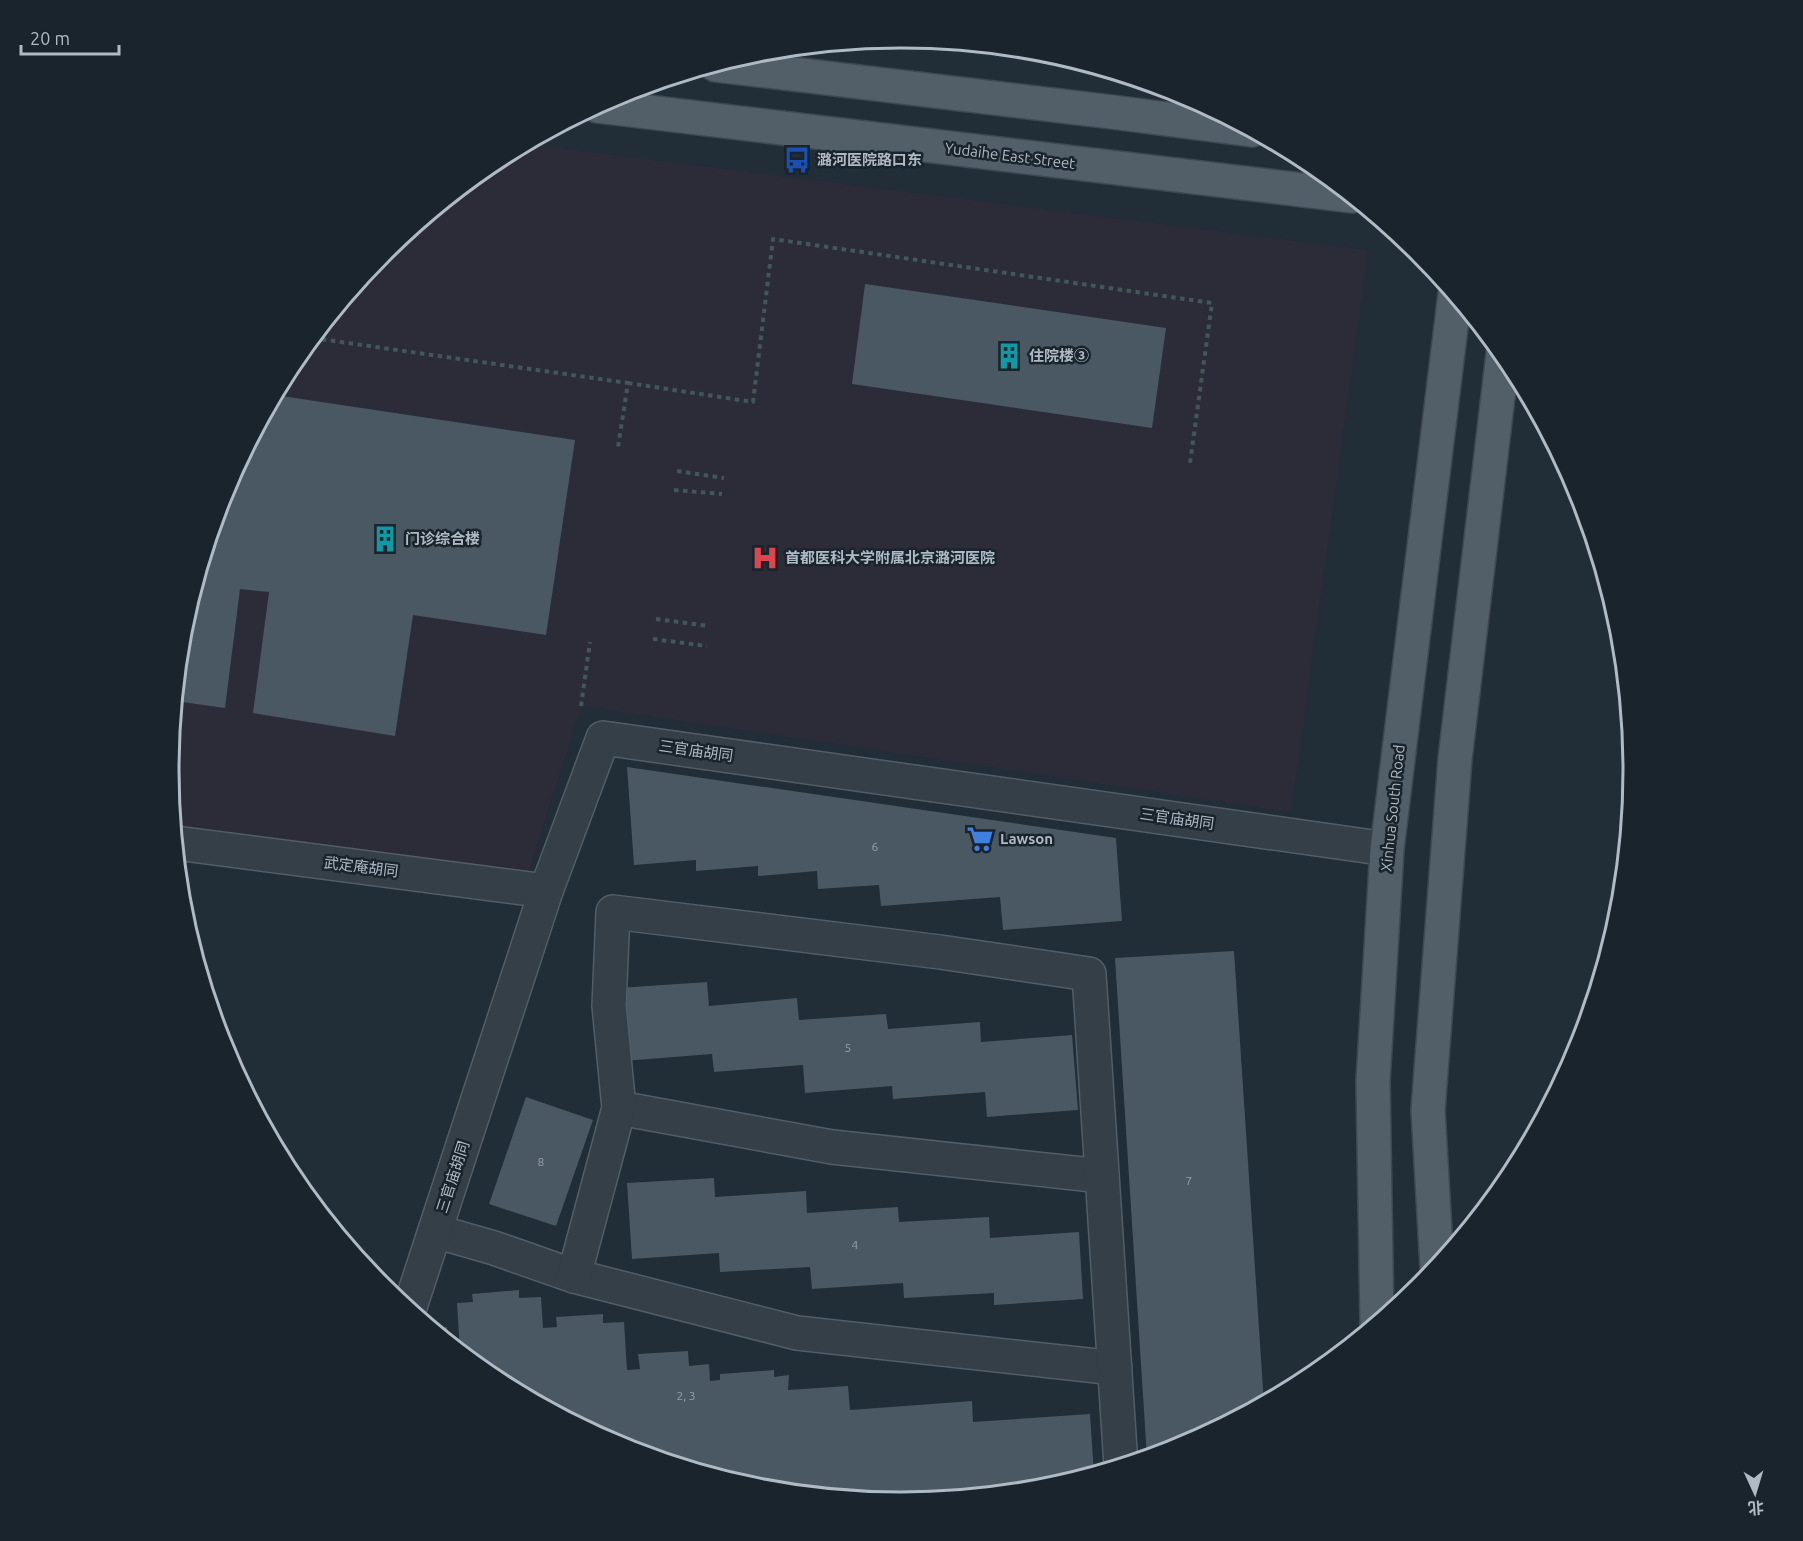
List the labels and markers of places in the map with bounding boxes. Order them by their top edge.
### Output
bus stop icon: 潞河医院路口东 [782,145,812,175]
place label: 潞河医院路口东 [817,151,922,168]
building icon: 住院楼③ [994,341,1024,371]
place label: 住院楼③ [1029,347,1089,364]
building icon: 门诊综合楼 [370,524,400,554]
place label: 门诊综合楼 [405,530,480,547]
hospital icon: 首都医科大学附属北京潞河医院 [750,543,780,573]
place label: 首都医科大学附属北京潞河医院 [785,549,995,566]
supermarket icon: Lawson [965,824,995,854]
place label: Lawson [1000,830,1053,847]

